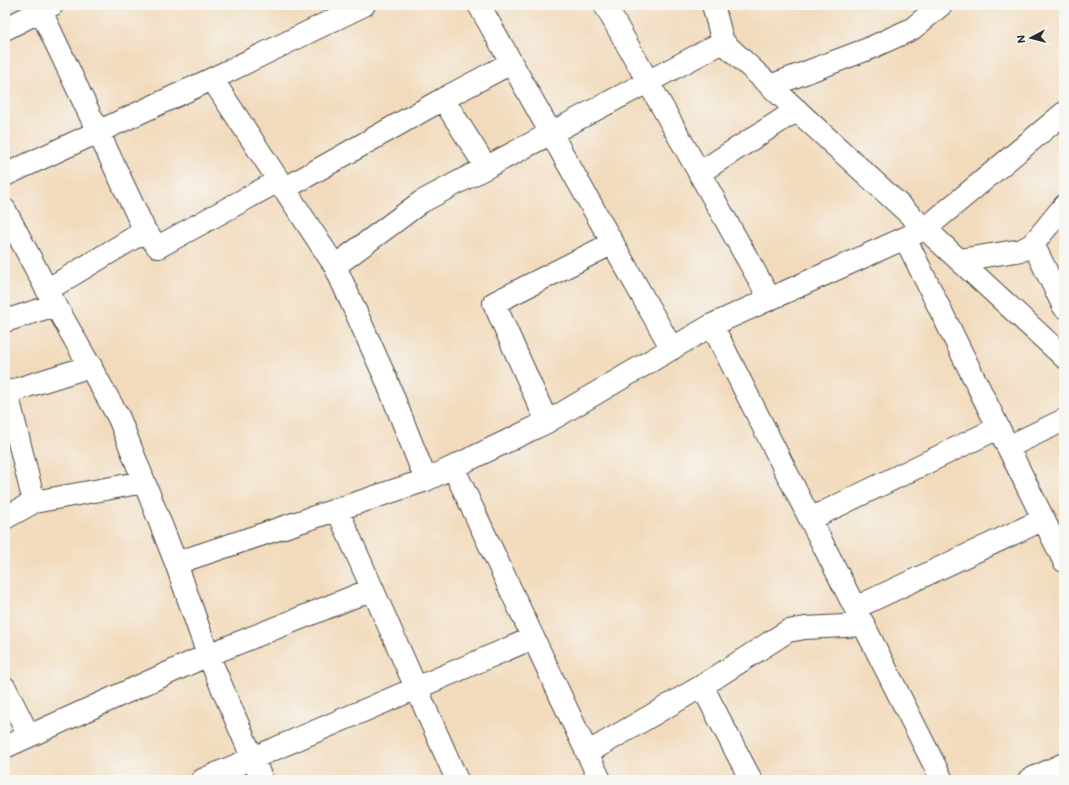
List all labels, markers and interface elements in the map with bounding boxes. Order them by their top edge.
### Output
north arrow [1011,18,1051,58]
text: N [1013,34,1029,44]

